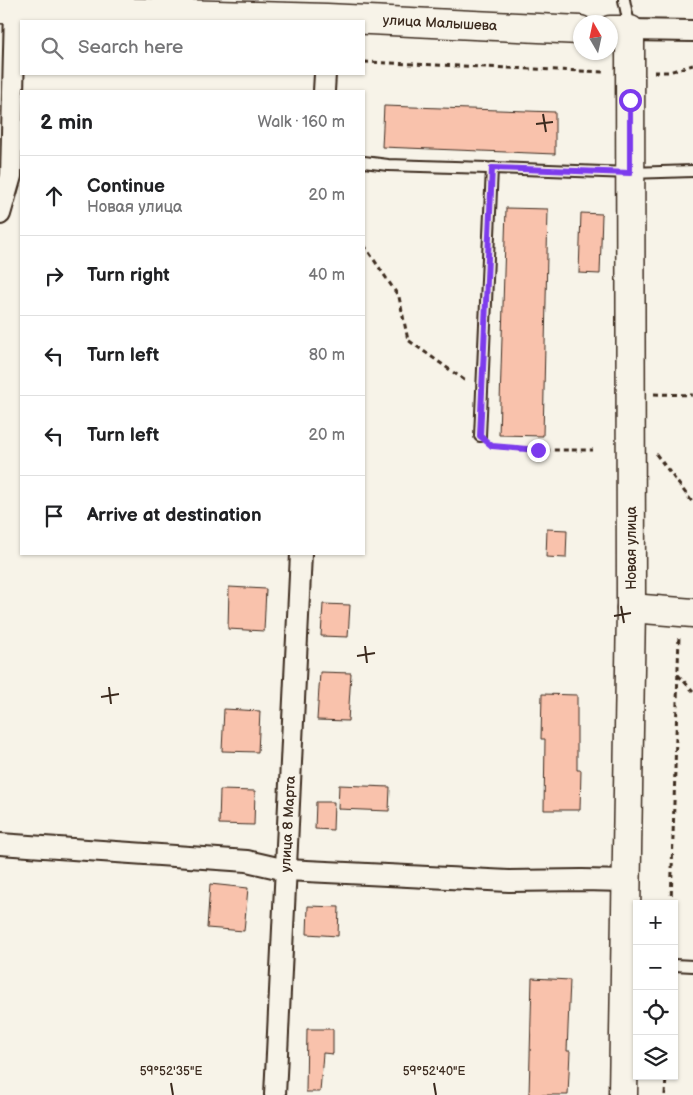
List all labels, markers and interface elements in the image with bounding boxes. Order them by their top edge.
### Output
street label: улица Малышева [382,12,498,35]
north arrow [573,15,618,60]
search box [20,20,365,75]
icon: search [38,34,66,62]
text: Search here [78,36,183,59]
route start [619,89,642,112]
text: 2 min [40,110,93,135]
text: Walk · 160 m [257,113,345,132]
text: Continue [87,175,165,198]
icon: ahead [40,182,68,210]
text: 20 m [309,186,345,205]
text: Новая улица [87,198,183,217]
icon: right [40,262,68,290]
text: Turn right [87,264,170,287]
text: 40 m [308,266,345,285]
icon: left [40,342,68,370]
text: Turn left [87,344,159,367]
text: 80 m [309,346,345,365]
icon: left [40,422,68,450]
text: Turn left [87,424,159,447]
text: 20 m [309,426,345,445]
route end [527,439,550,462]
icon: arrive [40,502,68,530]
text: Arrive at destination [87,504,262,527]
street label: Новая улица [623,505,640,590]
street label: улица 8 Марта [277,775,299,873]
map controls [633,900,678,1080]
button: + [633,900,678,945]
button: − [633,945,678,990]
button: locate [633,990,678,1035]
button: layers [633,1035,678,1080]
text: 59°52'35"E [140,1064,202,1079]
text: 59°52'40"E [403,1064,465,1079]

